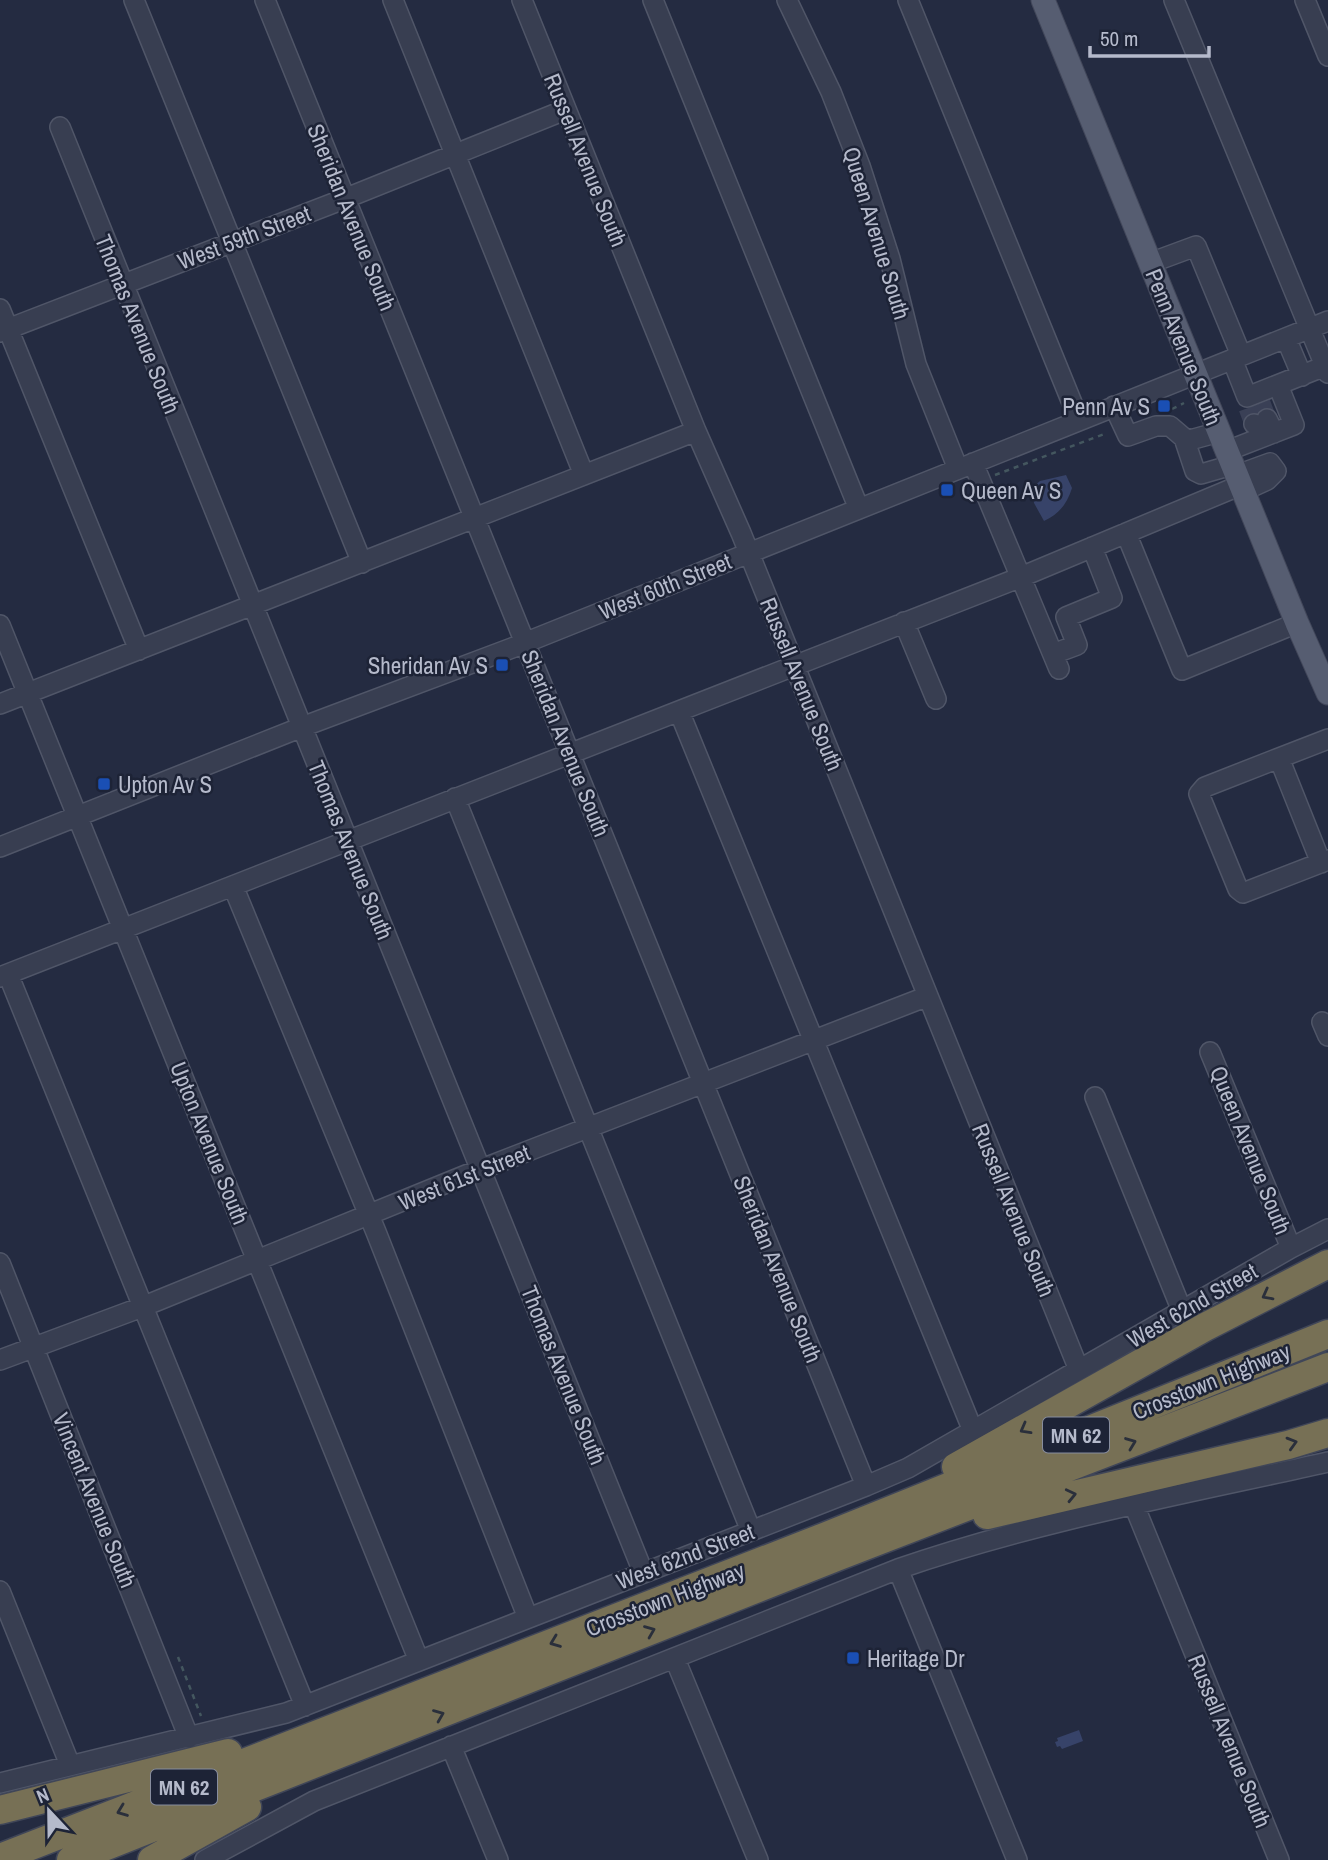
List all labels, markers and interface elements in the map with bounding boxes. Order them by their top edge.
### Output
scale bar [1090,14,1209,58]
text: 50 m [1100,24,1138,53]
street label: Russell Avenue South [537,69,635,251]
street label: Sheridan Avenue South [300,119,404,315]
street label: Queen Avenue South [836,143,918,323]
street label: West 59th Street [173,197,315,277]
street label: Thomas Avenue South [88,230,188,418]
street label: Penn Avenue South [1138,264,1230,430]
place label: Penn Av S [1062,391,1150,422]
marker: Penn Av S [1156,398,1172,414]
place label: Queen Av S [961,475,1061,506]
marker: Queen Av S [939,482,955,498]
street label: West 60th Street [594,545,736,627]
street label: Russell Avenue South [753,593,851,775]
street label: Sheridan Avenue South [514,645,618,841]
place label: Sheridan Av S [368,650,488,681]
marker: Sheridan Av S [494,657,510,673]
street label: Thomas Avenue South [301,756,401,944]
place label: Upton Av S [118,769,212,800]
marker: Upton Av S [96,776,112,792]
street label: Upton Avenue South [163,1057,257,1229]
street label: Queen Avenue South [1203,1061,1299,1239]
street label: Russell Avenue South [965,1119,1063,1301]
street label: West 61st Street [394,1137,534,1217]
street label: Sheridan Avenue South [726,1171,830,1367]
street label: West 62nd Street [1121,1255,1263,1355]
street label: Thomas Avenue South [514,1281,614,1469]
one-way arrow [1262,1286,1274,1300]
street label: Crosstown Highway [1127,1335,1295,1427]
street label: Vincent Avenue South [46,1408,144,1592]
road number: MN 62 [1043,1418,1109,1452]
one-way arrow [1020,1421,1033,1434]
one-way arrow [1286,1437,1298,1451]
one-way arrow [1125,1438,1137,1452]
one-way arrow [1065,1489,1077,1504]
street label: West 62nd Street [612,1515,758,1597]
street label: Crosstown Highway [581,1554,749,1644]
one-way arrow [644,1626,656,1640]
one-way arrow [549,1634,561,1648]
place label: Heritage Dr [867,1643,965,1674]
marker: Heritage Dr [845,1650,861,1666]
street label: Russell Avenue South [1181,1650,1279,1832]
one-way arrow [432,1709,444,1723]
road number: MN 62 [151,1770,217,1804]
north arrow [14,1776,84,1846]
text: N [33,1781,53,1809]
one-way arrow [117,1802,129,1816]

